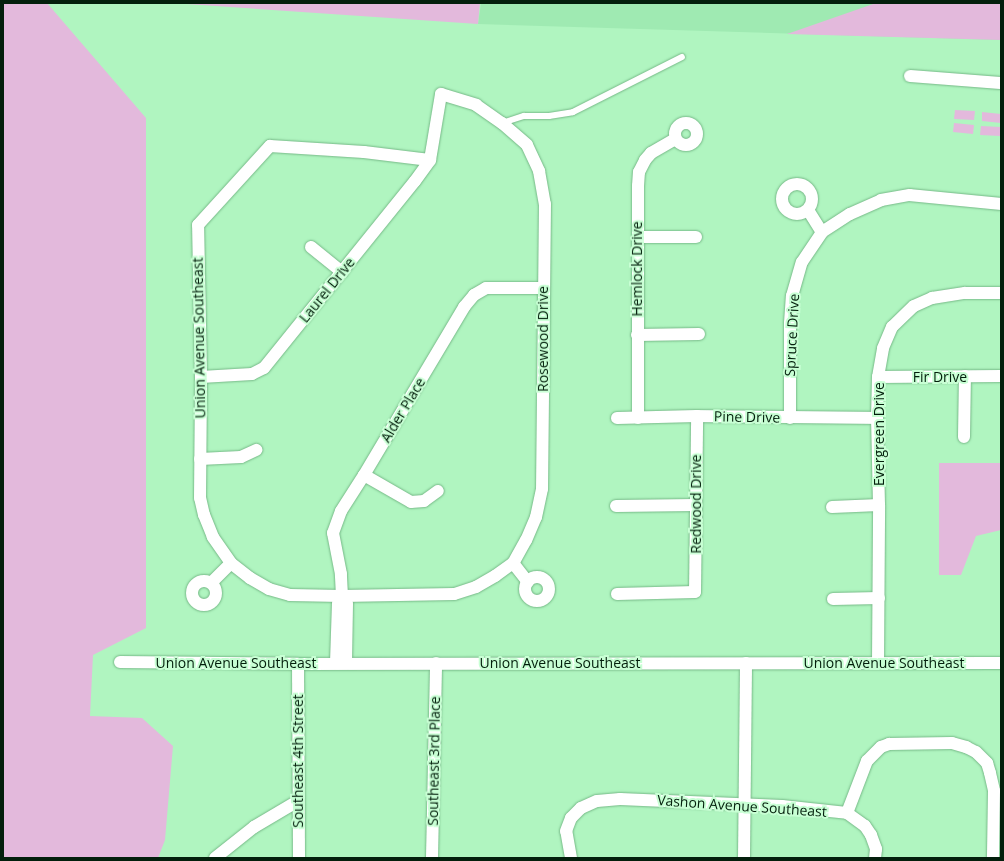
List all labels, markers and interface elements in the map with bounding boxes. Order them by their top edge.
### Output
street label: Hemlock Drive [629,221,645,317]
street label: Laurel Drive [296,254,358,326]
street label: Union Avenue Southeast [189,257,209,419]
street label: Rosewood Drive [535,286,551,392]
street label: Spruce Drive [781,293,803,377]
street label: Fir Drive [913,369,967,385]
street label: Alder Place [377,375,429,445]
street label: Evergreen Drive [871,382,887,486]
street label: Pine Drive [714,408,780,426]
street label: Redwood Drive [688,454,704,554]
street label: Union Avenue Southeast [156,655,316,671]
street label: Union Avenue Southeast [480,655,640,671]
street label: Union Avenue Southeast [804,655,964,671]
street label: Southeast 4th Street [290,694,306,828]
street label: Southeast 3rd Place [424,696,444,826]
street label: Vashon Avenue Southeast [657,792,827,820]

